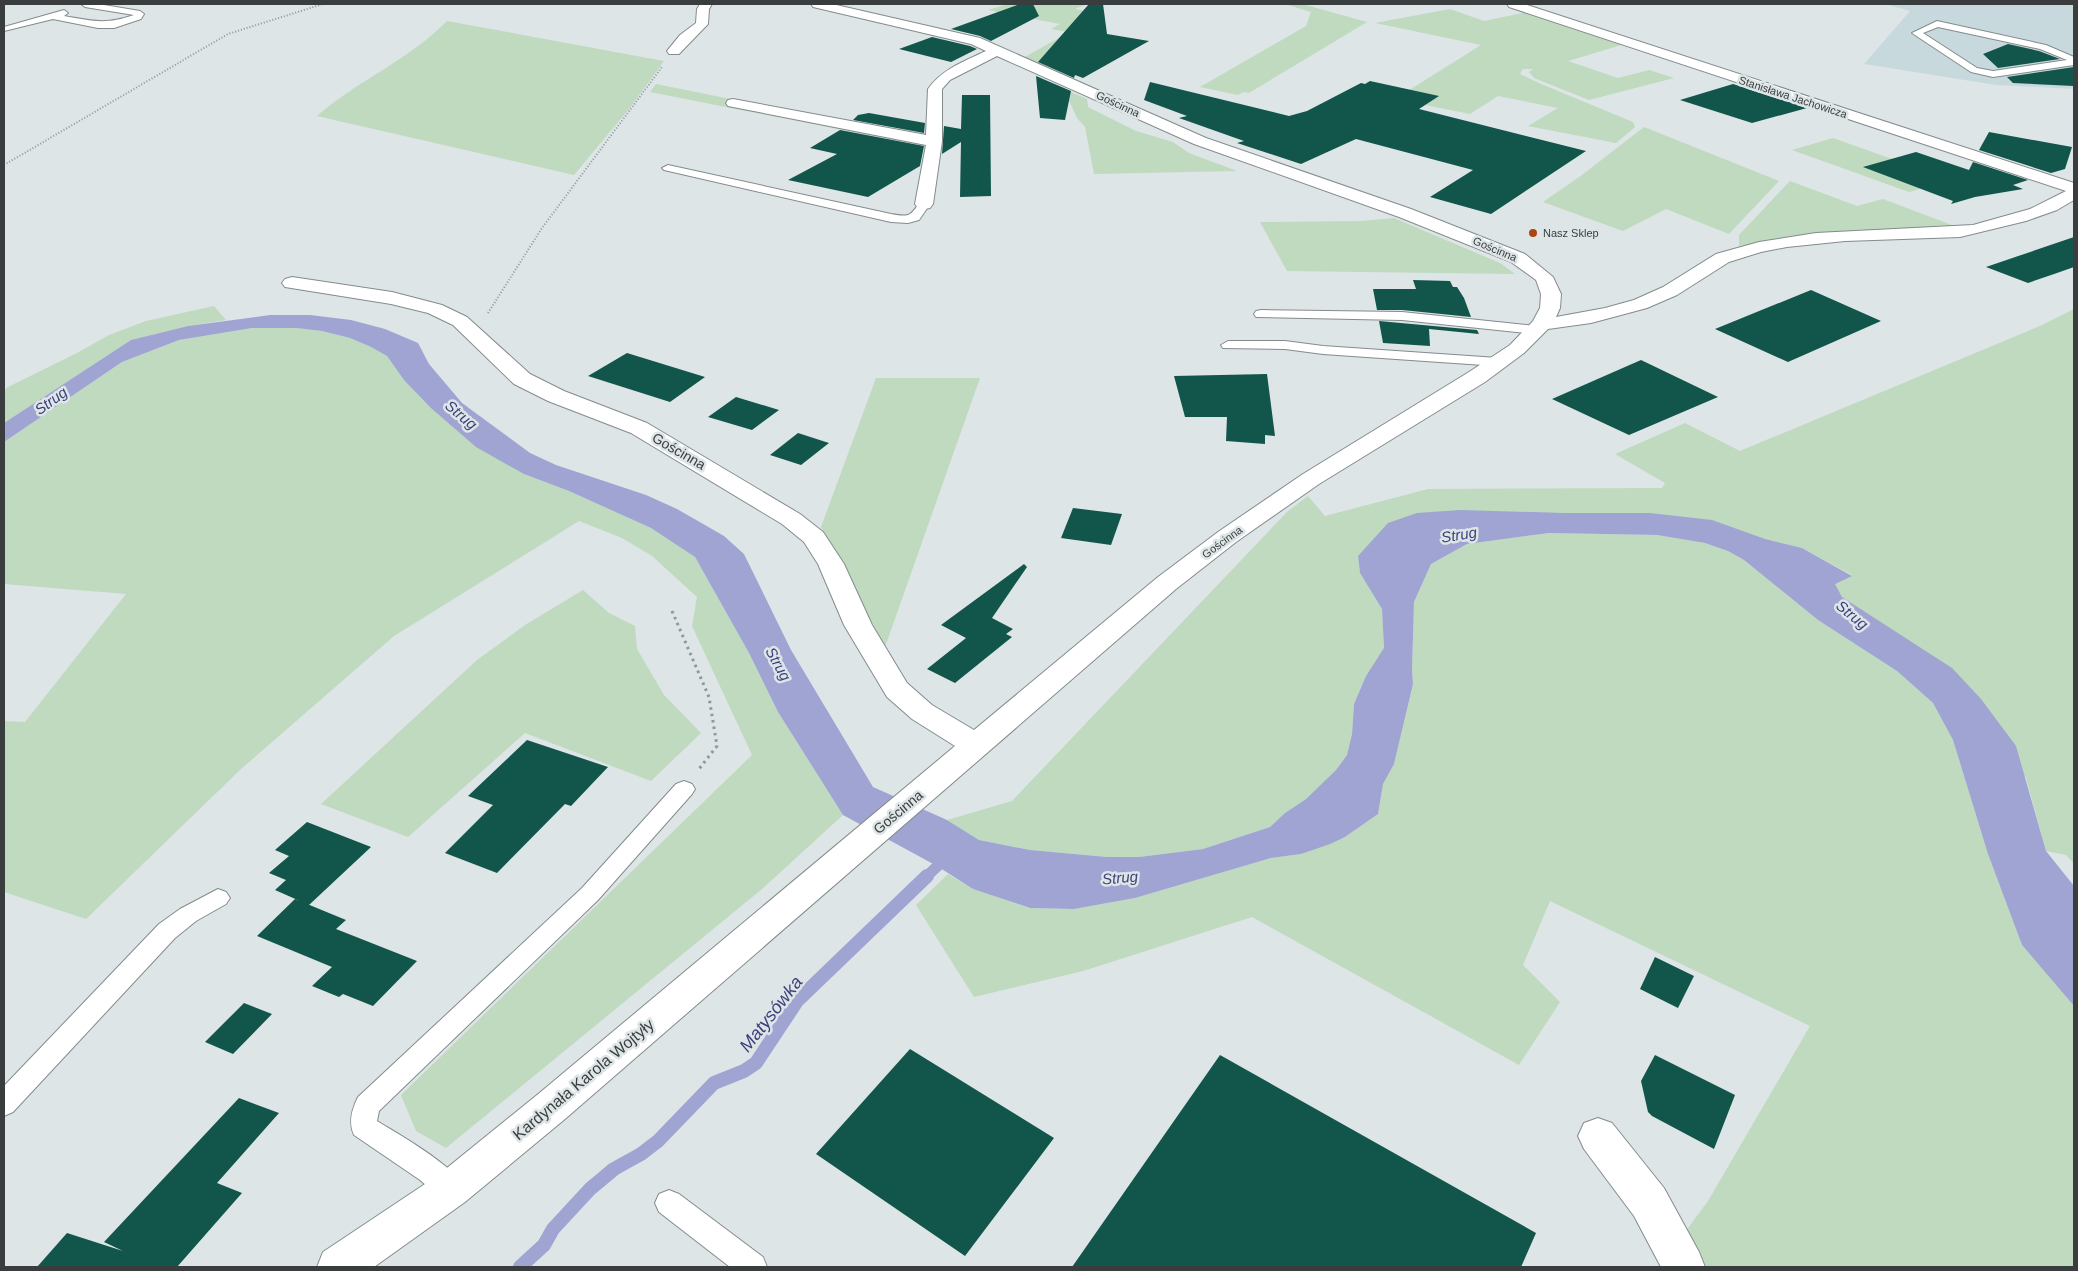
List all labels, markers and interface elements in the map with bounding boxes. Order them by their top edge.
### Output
street label: Stanisława Jachowicza [1737,74,1849,120]
street label: Gościnna [1094,89,1142,120]
marker: Nasz Sklep [1527,227,1539,239]
place label: Nasz Sklep [1543,227,1599,239]
street label: Gościnna [1471,234,1520,264]
water label: Strug [31,383,71,418]
water label: Strug [442,397,481,433]
street label: Gościnna [649,429,709,473]
street label: Gościnna [1200,523,1245,561]
water label: Strug [1440,523,1479,546]
water label: Strug [1833,597,1872,633]
water label: Strug [762,644,795,684]
street label: Gościnna [870,787,926,837]
water label: Strug [1101,867,1139,888]
water label: Matysówka [735,972,807,1056]
street label: Kardynała Karola Wojtyły [510,1016,657,1143]

